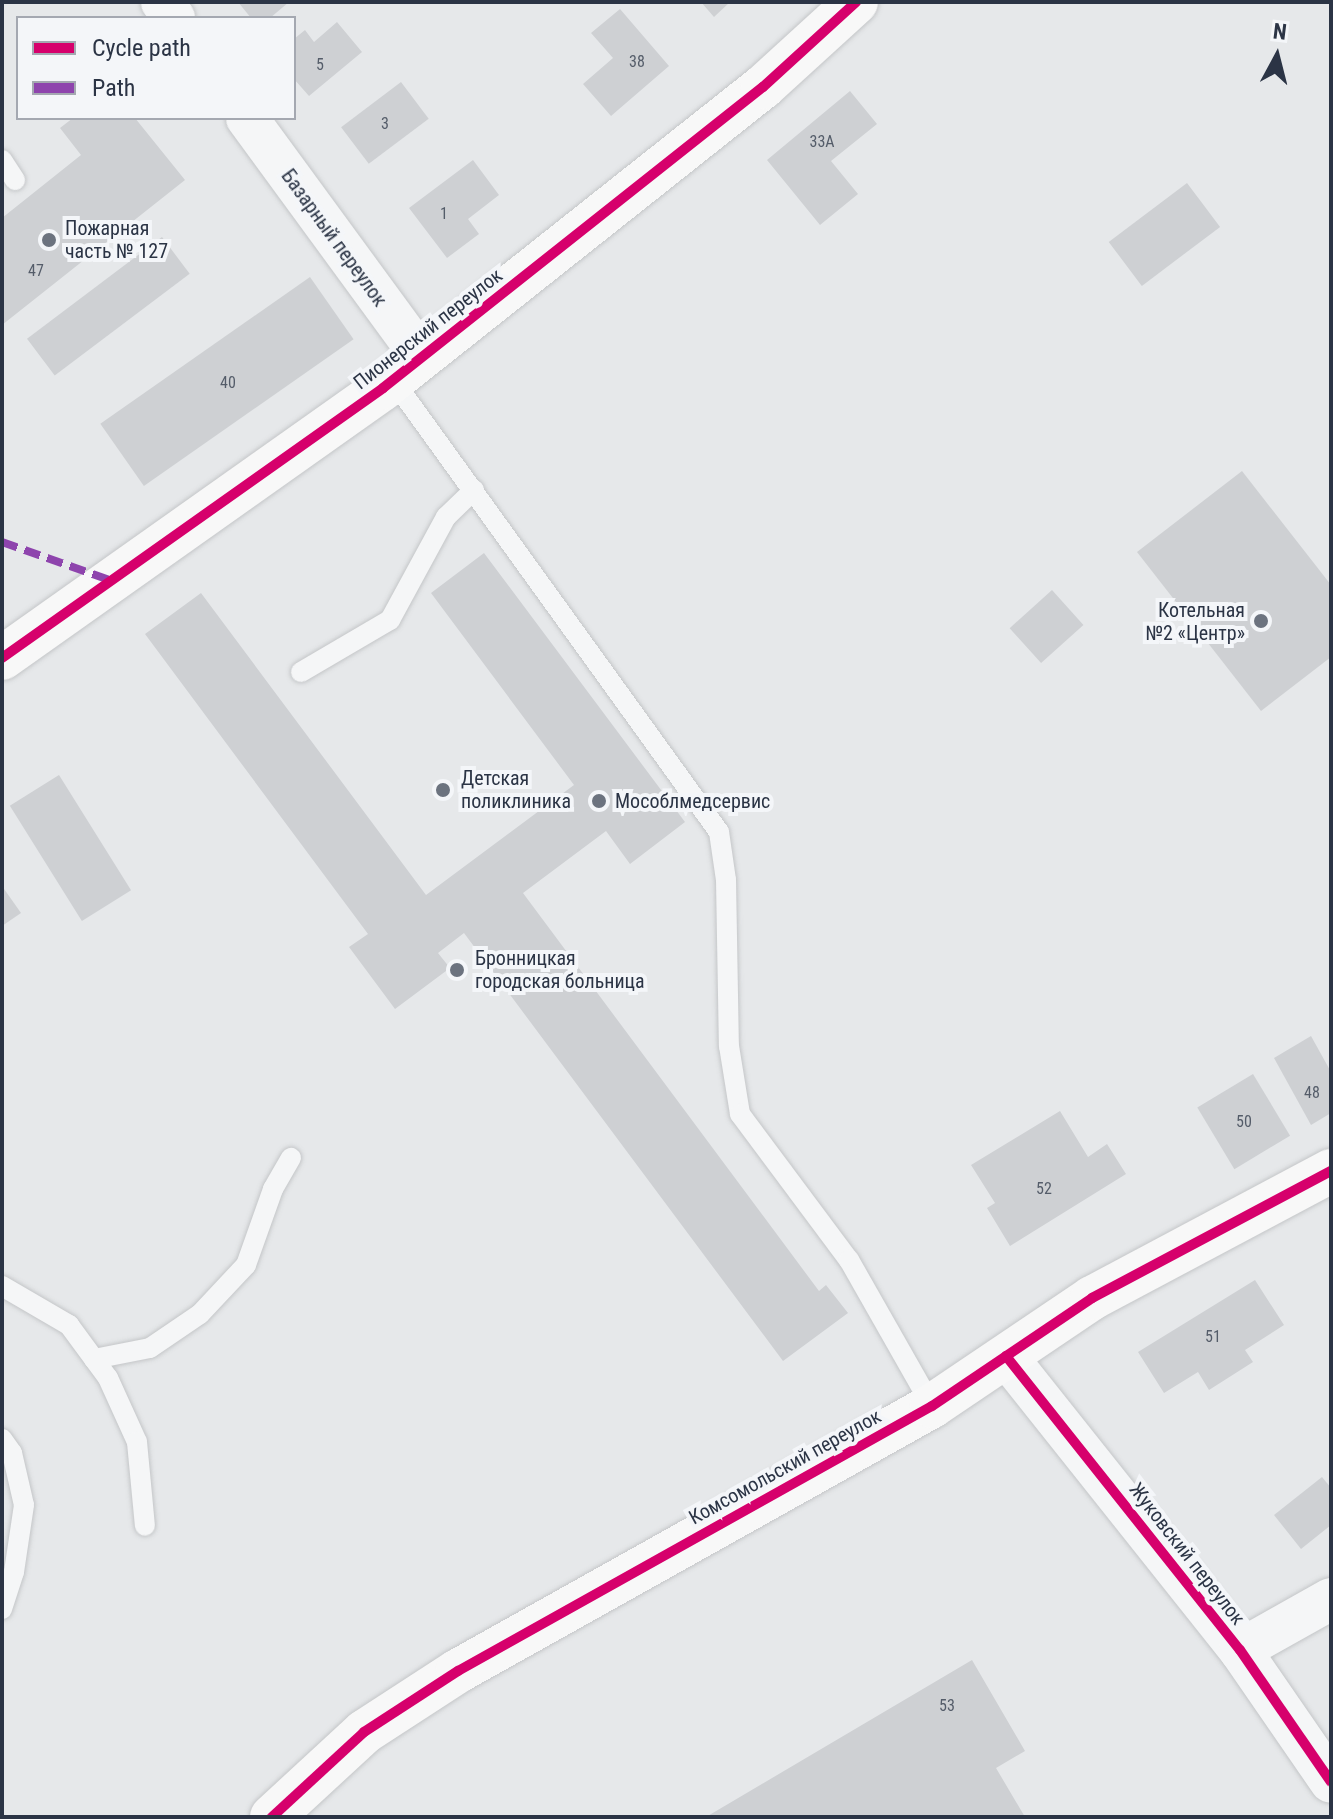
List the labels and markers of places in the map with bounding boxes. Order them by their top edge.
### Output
place label: Пожарная часть № 127 [65,216,168,263]
marker: Пожарная часть № 127 [40,231,58,249]
place label: Котельная №2 «Центр» [1145,598,1245,645]
marker: Котельная №2 «Центр» [1252,612,1270,630]
place label: Детская поликлиника [461,766,571,813]
marker: Детская поликлиника [432,779,454,801]
place label: Мособлмедсервис [615,789,770,813]
marker: Мособлмедсервис [590,792,608,810]
place label: Бронницкая городская больница [475,946,645,993]
marker: Бронницкая городская больница [446,959,468,981]

